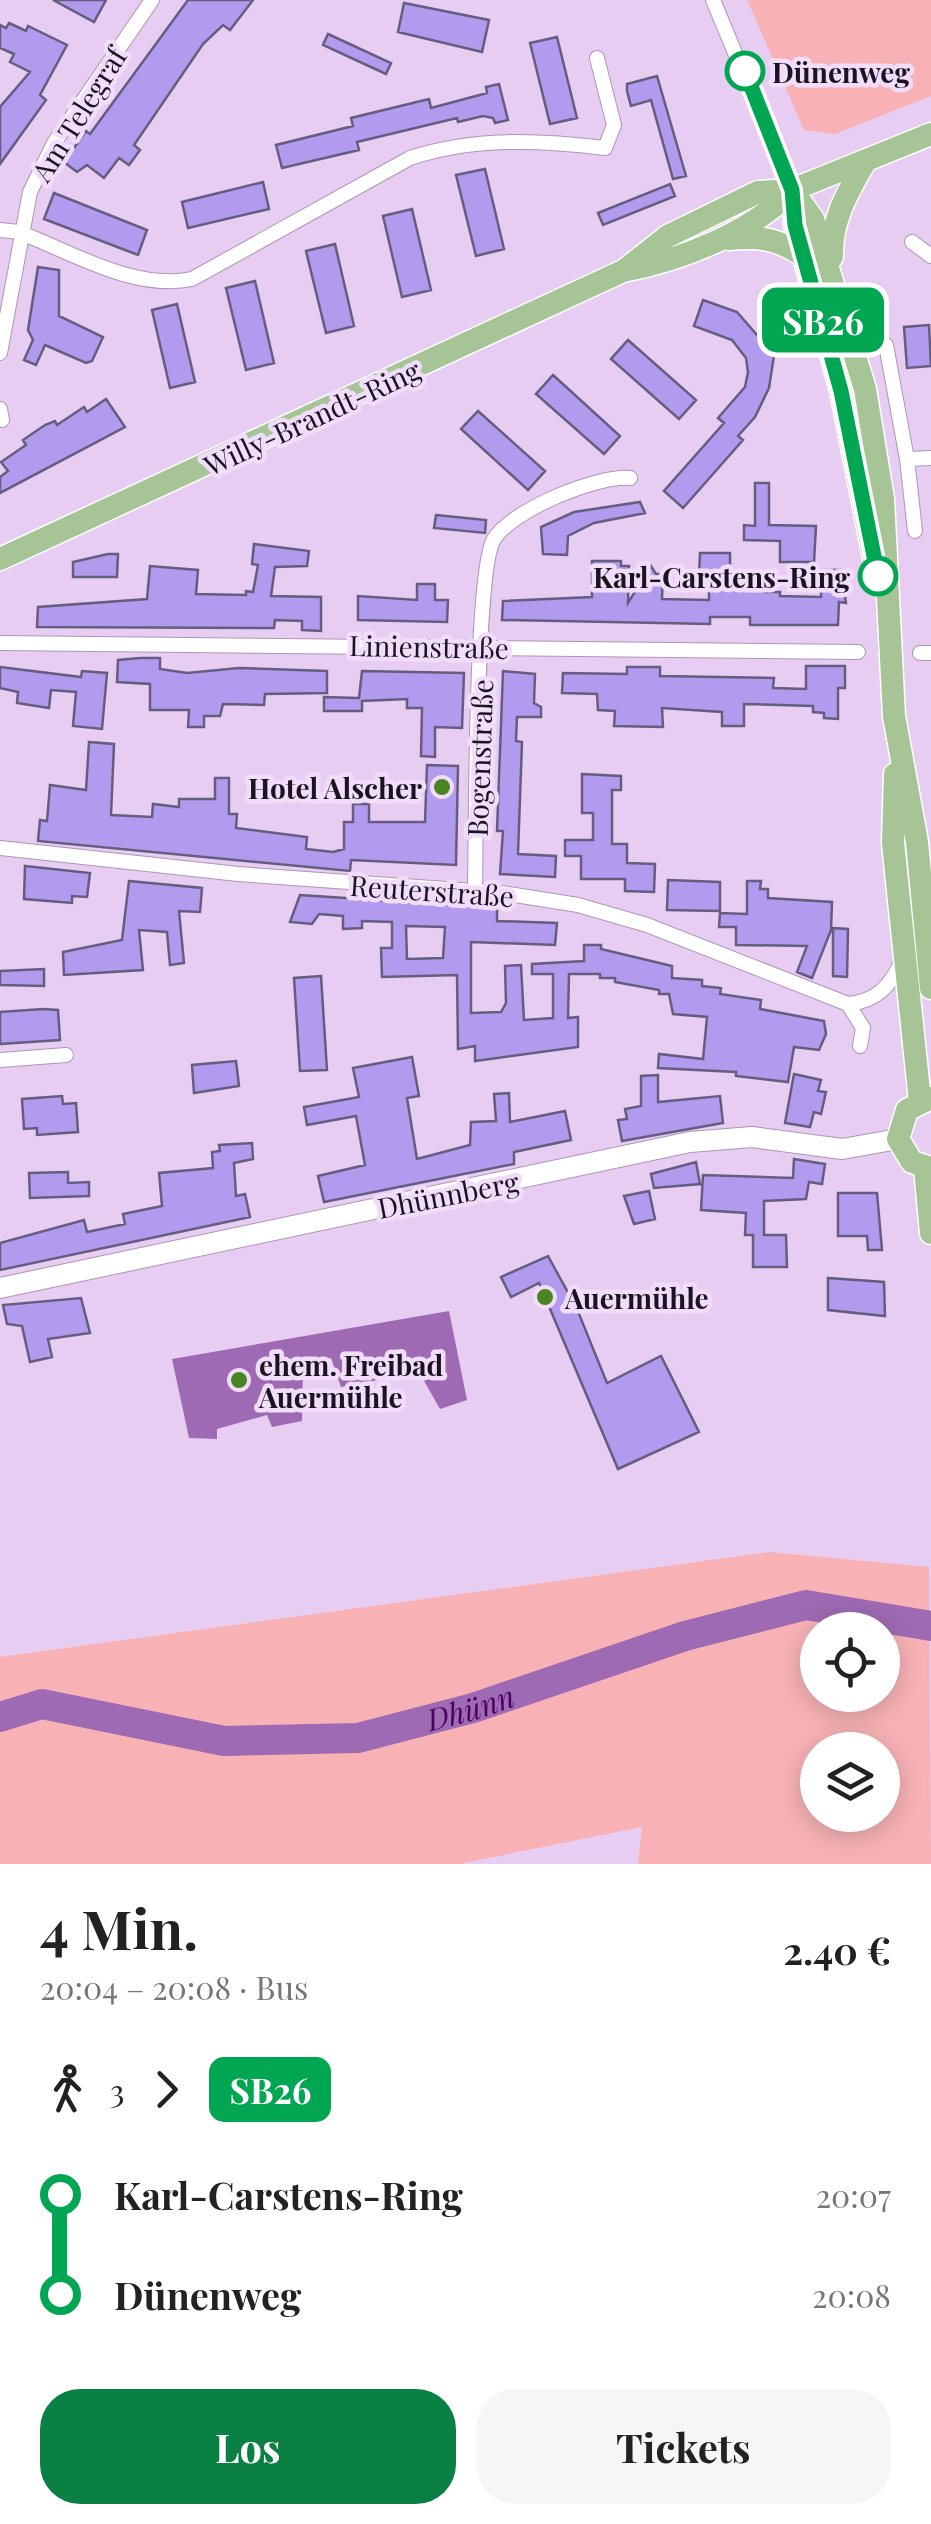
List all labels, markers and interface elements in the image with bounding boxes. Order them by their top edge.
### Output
street label: Am Telegraf [22,38,135,189]
marker: Dünenweg [726,52,764,90]
place label: Dünenweg [772,53,910,90]
line badge: SB26 [753,288,893,352]
text: SB26 [782,297,864,344]
street label: Willy-Brandt-Ring [197,351,426,484]
marker: Karl-Carstens-Ring [859,557,897,595]
place label: Karl-Carstens-Ring [593,558,851,595]
street label: Linienstraße [349,626,509,666]
street label: Bogenstraße [458,679,500,837]
place label: Hotel Alscher [248,769,422,806]
marker: Hotel Alscher [431,776,453,798]
street label: Reuterstraße [349,866,515,914]
street label: Dhünnberg [374,1162,522,1226]
place label: Auermühle [564,1279,709,1316]
marker: Auermühle [534,1286,556,1308]
place label: ehem. Freibad Auermühle [258,1346,444,1415]
marker: ehem. Freibad Auermühle [228,1369,250,1391]
map controls [800,1612,900,1832]
button: locate [800,1612,900,1712]
water label: Dhünn [421,1675,519,1740]
button: layers [800,1732,900,1832]
text: 4 Min. [40,1890,198,1964]
text: 2.40 € [783,1924,891,1975]
text: 20:04 – 20:08 · Bus [40,1965,308,2008]
icon: walk [40,2062,95,2117]
icon: forward [139,2062,194,2117]
text: SB26 [229,2066,311,2113]
text: 3 [110,2068,124,2111]
text: Karl-Carstens-Ring [114,2169,463,2220]
text: 20:07 [816,2173,891,2216]
text: Dünenweg [114,2269,301,2320]
text: 20:08 [812,2273,891,2316]
button: Los [40,2389,456,2504]
button: Tickets [476,2389,891,2504]

